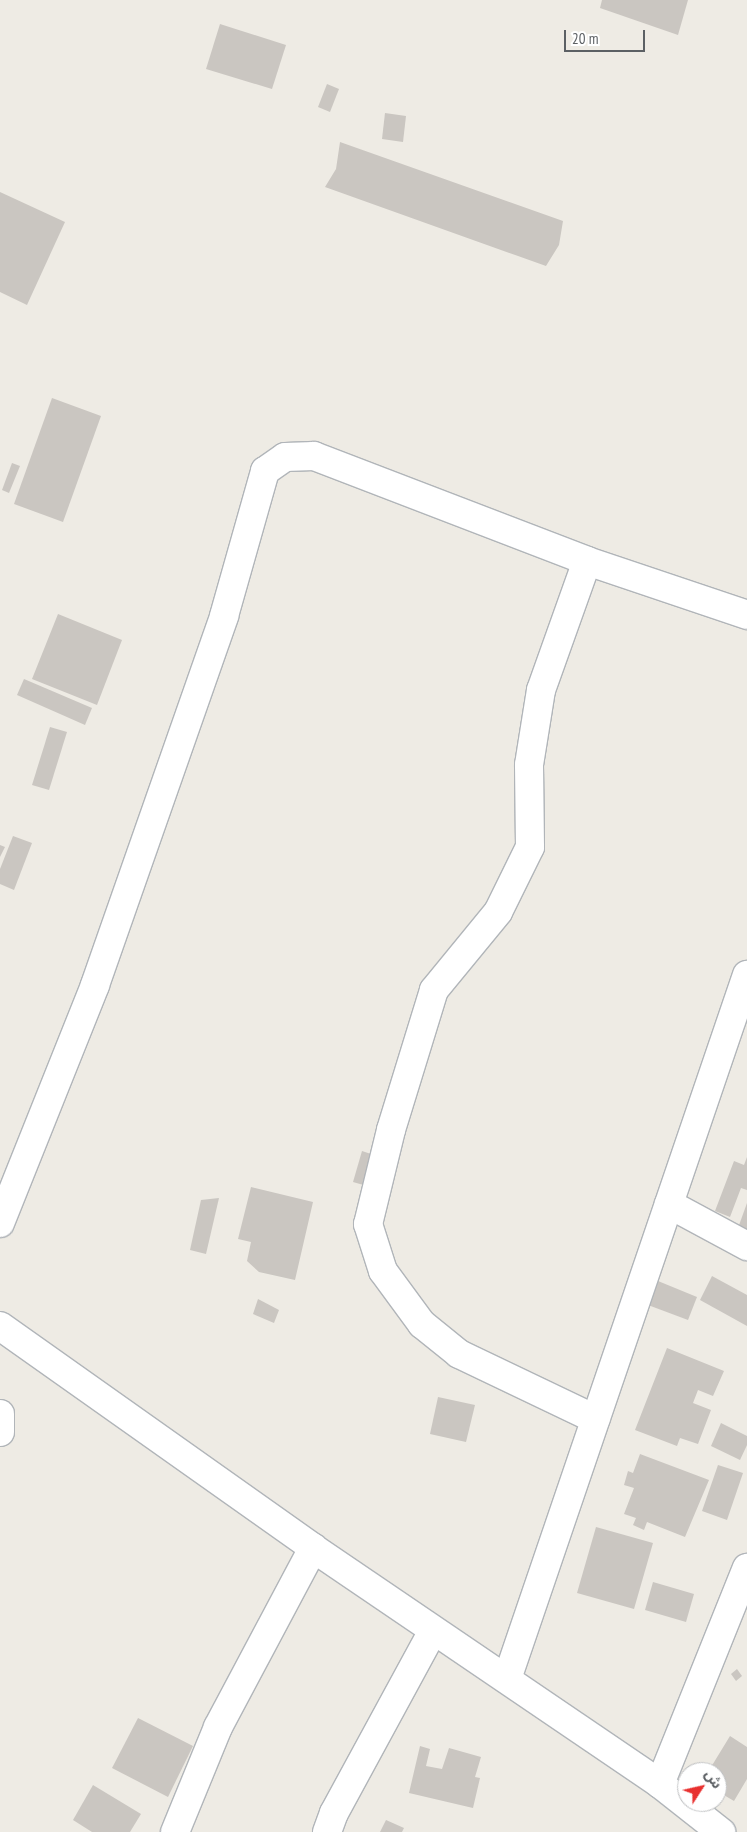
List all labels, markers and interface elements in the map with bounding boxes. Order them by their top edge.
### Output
scale bar [567,20,648,52]
text: 20 m [572,29,598,48]
north arrow [677,1762,727,1812]
text: ش [701,1766,726,1792]

